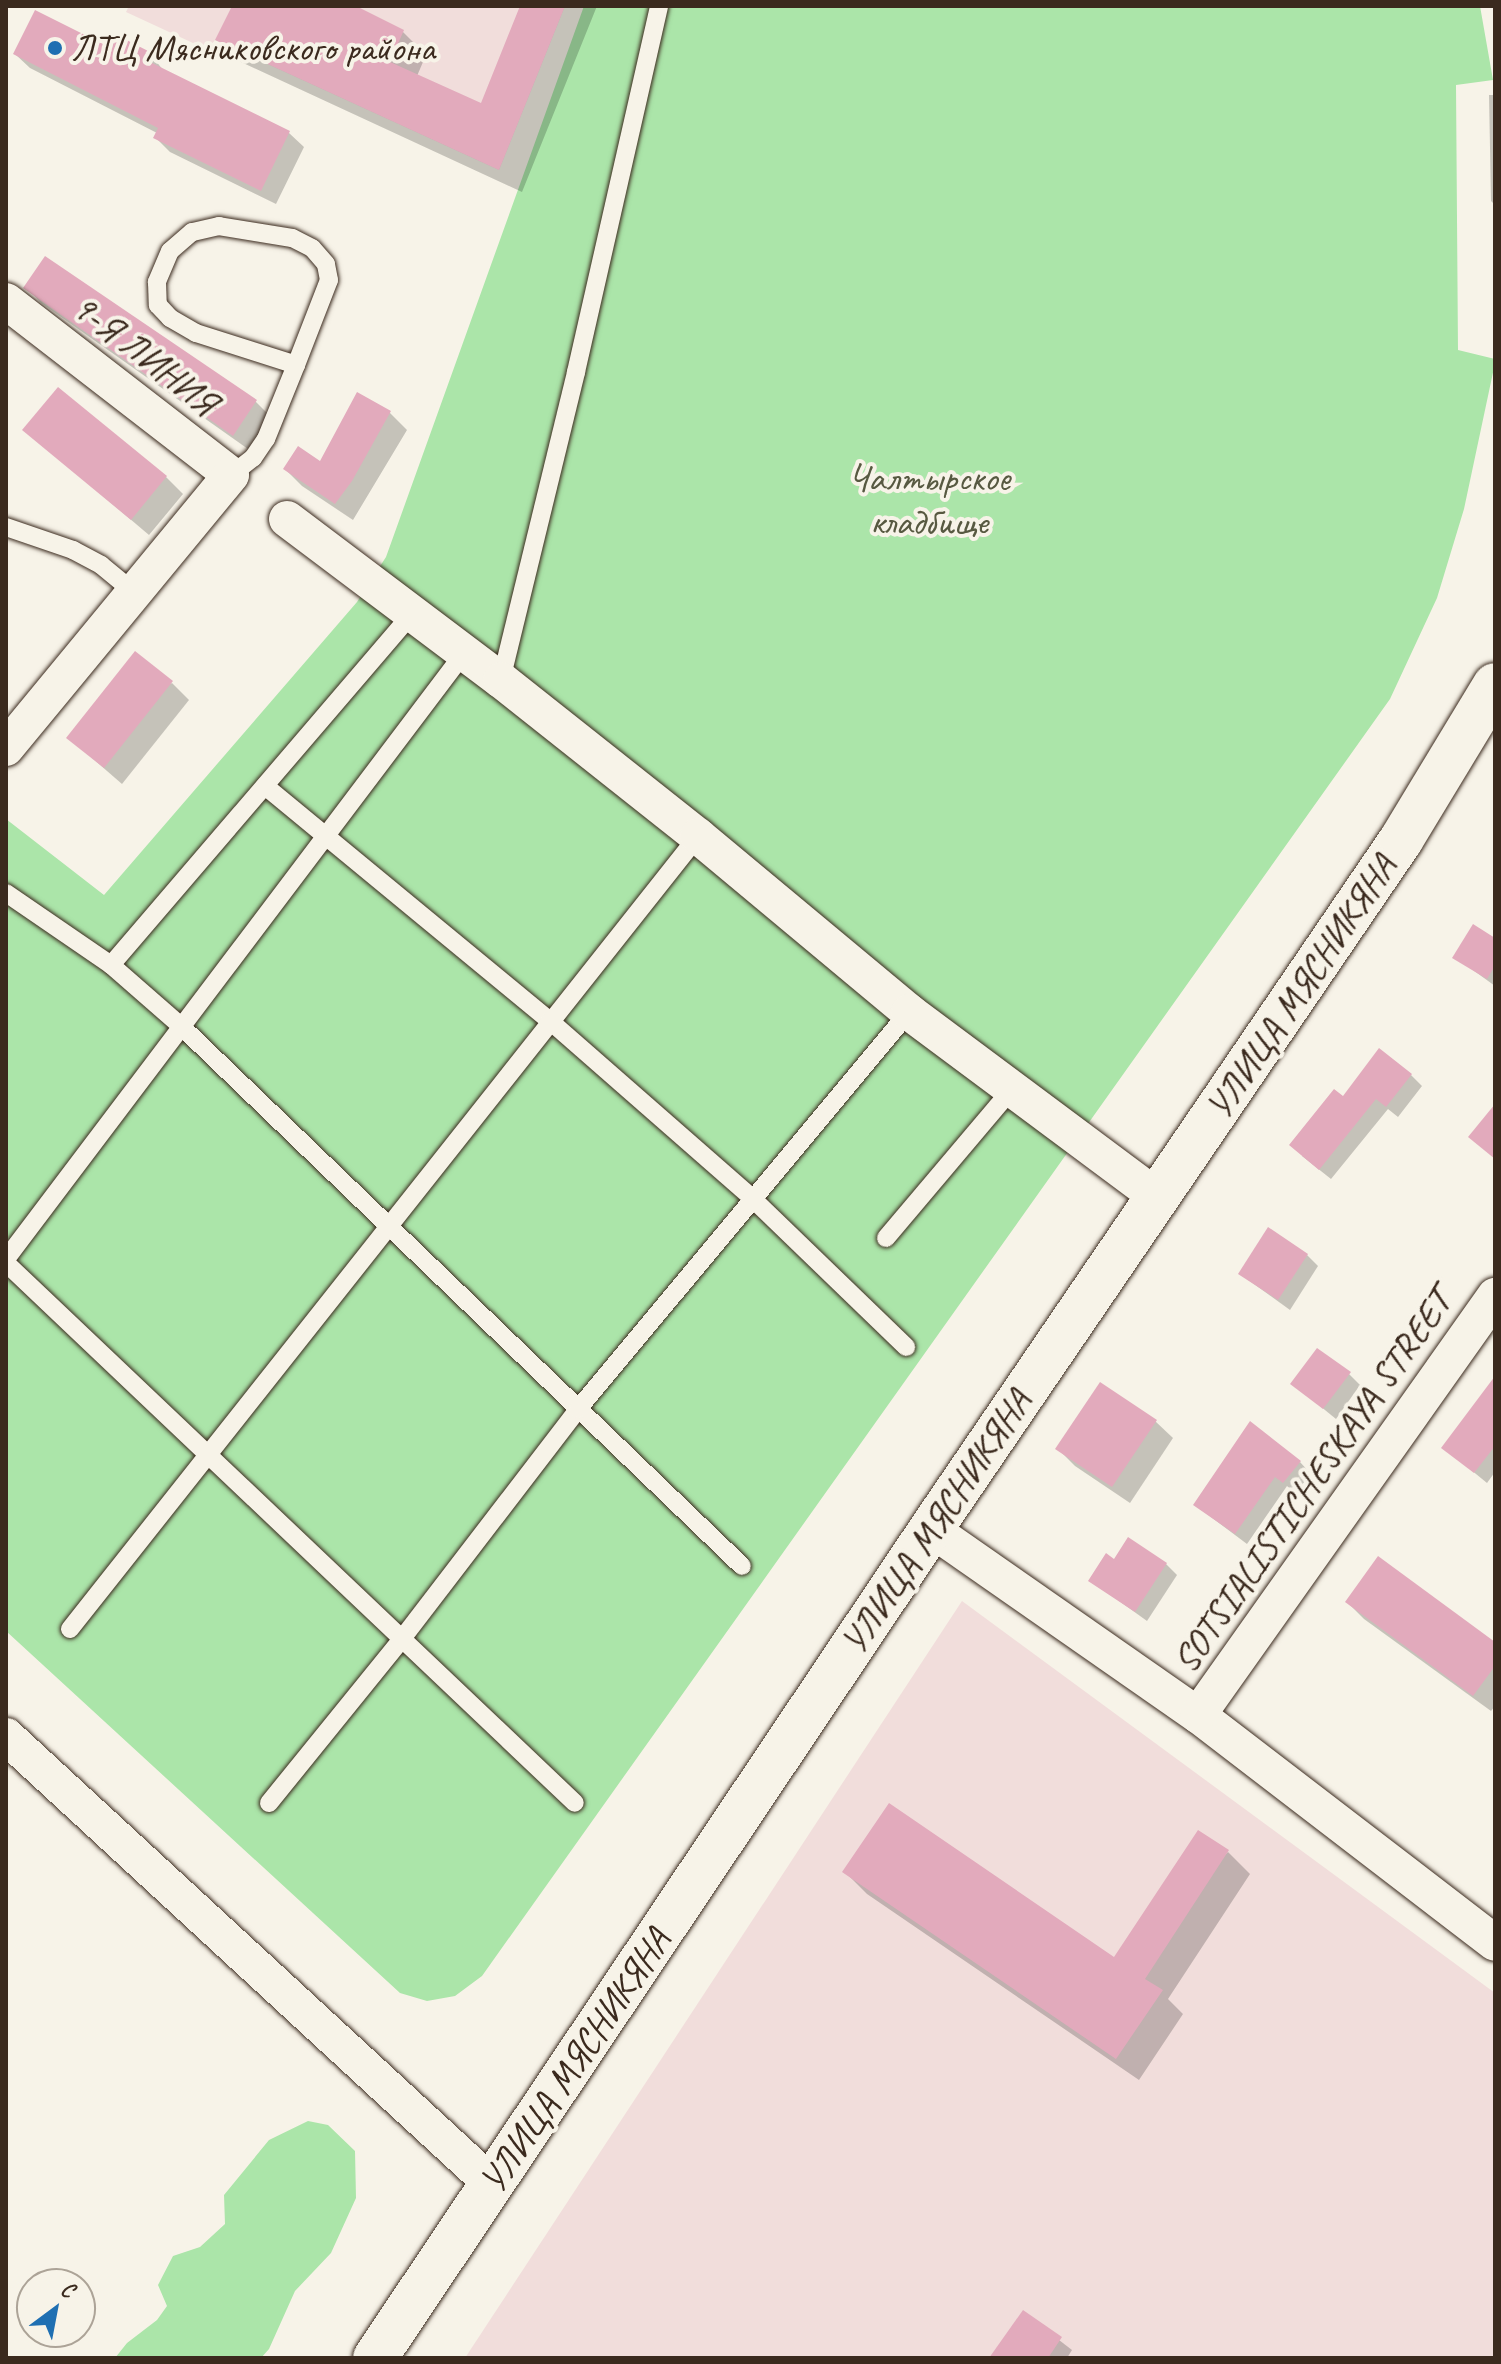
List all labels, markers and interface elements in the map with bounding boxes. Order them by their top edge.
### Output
place label: ЛТЦ Мясниковского района [71,25,436,71]
marker: ЛТЦ Мясниковского района [46,39,64,57]
street label: 9-Я ЛИНИЯ [63,283,227,425]
park label: Чалтырское кладбище [848,455,1010,544]
street label: УЛИЦА МЯСНИКЯНА [1196,846,1406,1128]
street label: SOTSIALISTICHESKAYA STREET [1162,1281,1462,1681]
street label: УЛИЦА МЯСНИКЯНА [831,1381,1041,1663]
street label: УЛИЦА МЯСНИКЯНА [470,1920,680,2202]
north arrow [16,2268,96,2348]
text: С [56,2275,80,2304]

